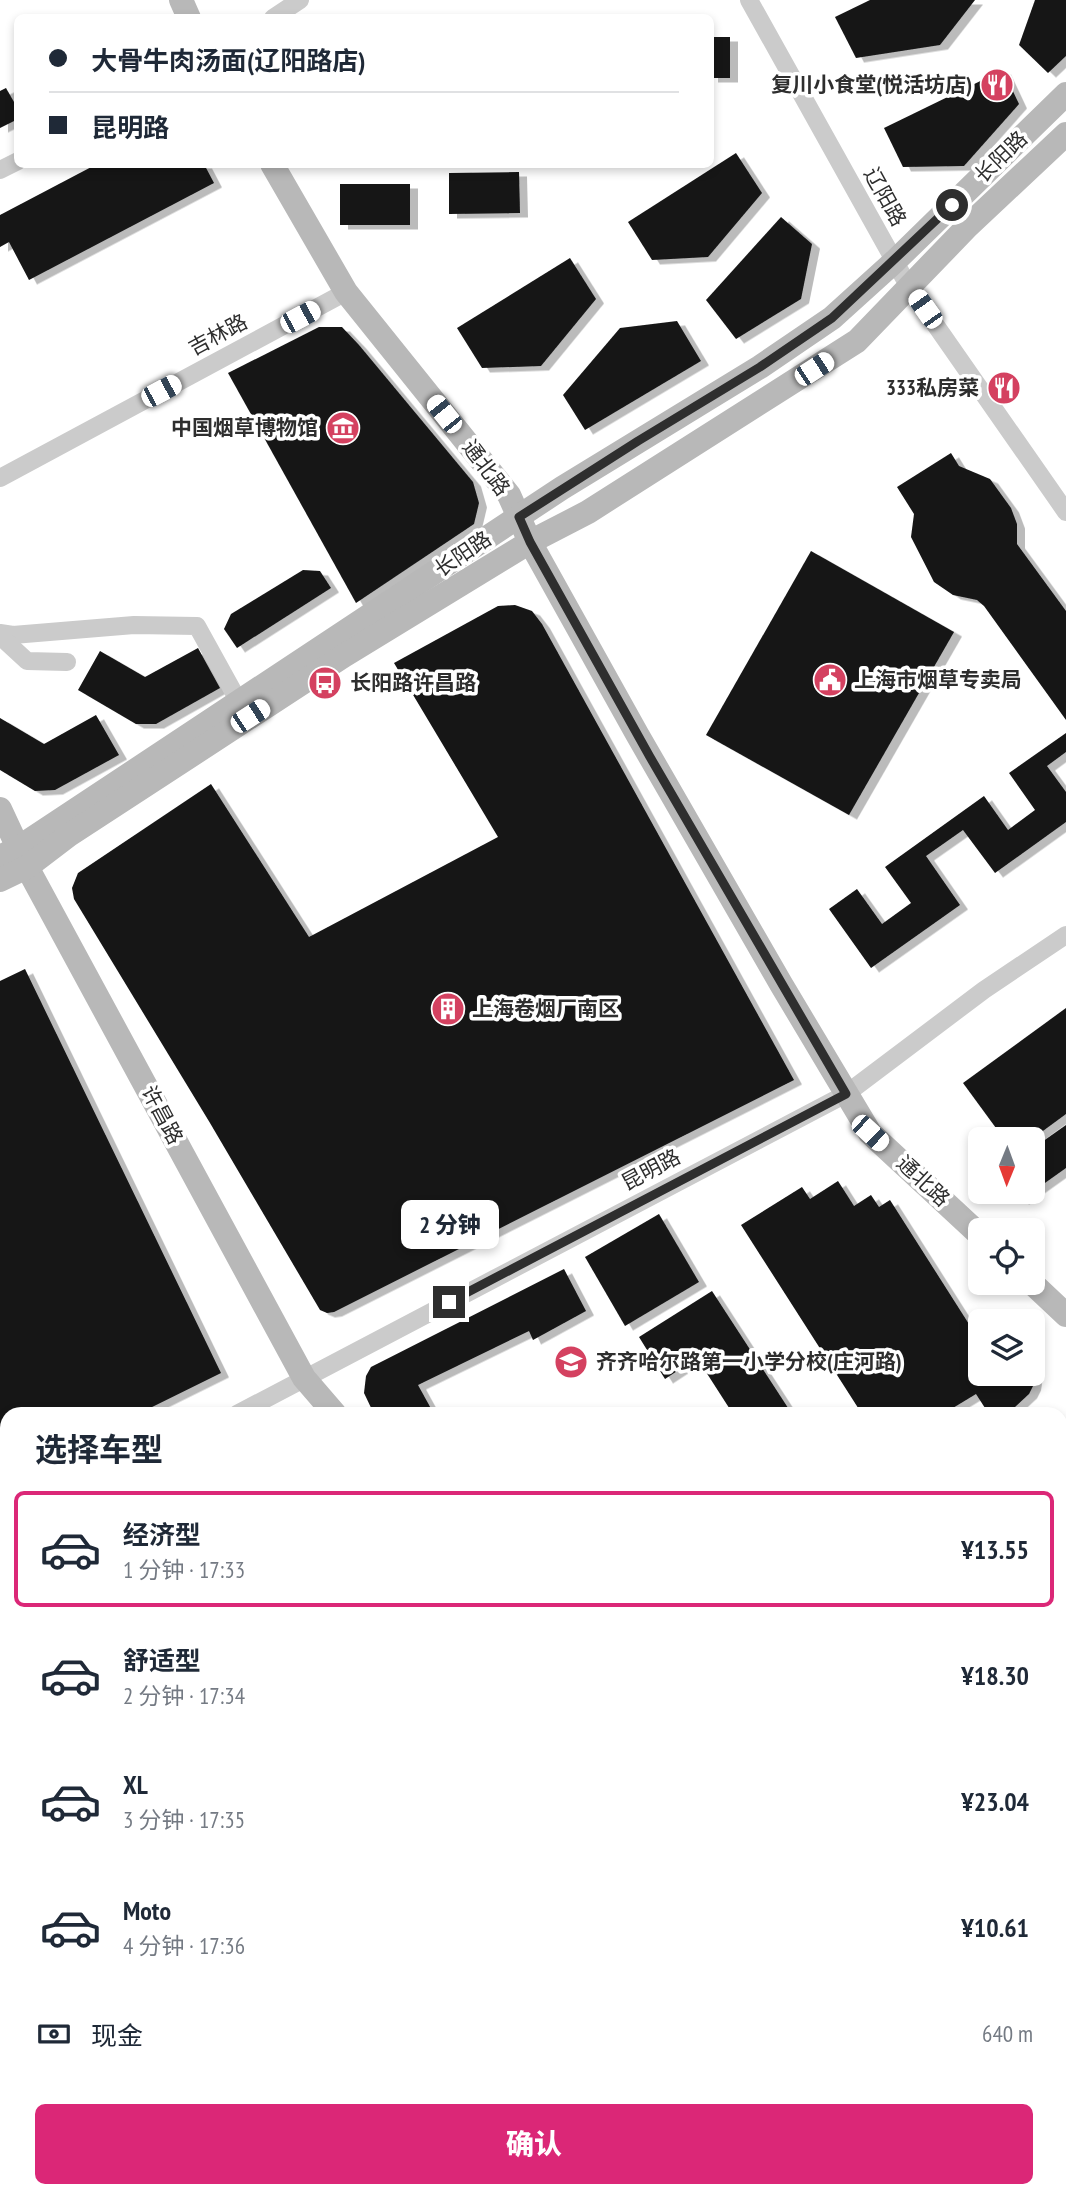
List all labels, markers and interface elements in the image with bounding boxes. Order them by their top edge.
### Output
text: 大骨牛肉汤面(辽阳路店) [91,44,365,77]
restaurant icon: 复川小食堂(悦活坊店) [978,66,1016,104]
place label: 复川小食堂(悦活坊店) [771,71,972,98]
text: 昆明路 [91,111,169,144]
street label: 长阳路 [969,125,1033,188]
street label: 辽阳路 [858,163,913,231]
route start [936,189,968,221]
car [905,286,946,332]
car [277,298,324,336]
street label: 吉林路 [184,308,252,361]
car [791,349,838,389]
restaurant icon: 333私房菜 [985,369,1023,407]
car [138,372,185,410]
place label: 333私房菜 [886,374,979,401]
car [423,391,466,437]
museum icon: 中国烟草博物馆 [324,409,362,447]
place label: 中国烟草博物馆 [171,414,318,441]
street label: 通北路 [457,434,516,501]
street label: 长阳路 [429,525,496,582]
public building icon: 上海市烟草专卖局 [811,661,849,699]
bus stop icon: 长阳路许昌路 [306,664,344,702]
place label: 上海市烟草专卖局 [854,666,1022,693]
place label: 长阳路许昌路 [350,669,476,696]
car [227,696,274,736]
building icon: 上海卷烟厂南区 [429,990,467,1028]
place label: 上海卷烟厂南区 [472,995,619,1022]
street label: 许昌路 [136,1081,189,1149]
car [848,1111,893,1155]
north arrow [968,1127,1045,1204]
map controls [968,1127,1045,1386]
street label: 昆明路 [617,1143,685,1196]
street label: 通北路 [891,1149,956,1212]
callout: 2 分钟 [400,1200,498,1250]
text: 2 分钟 [419,1210,481,1239]
button: locate [968,1218,1045,1295]
route end [433,1286,465,1318]
button: layers [968,1309,1045,1386]
school or university icon: 齐齐哈尔路第一小学分校(庄河路) [552,1343,590,1381]
place label: 齐齐哈尔路第一小学分校(庄河路) [596,1348,902,1375]
text: 选择车型 [35,1428,163,1470]
icon: car [39,1518,102,1581]
text: 经济型 [123,1518,201,1551]
text: ¥13.55 [961,1533,1029,1566]
text: 1 分钟 · 17:33 [123,1555,245,1584]
icon: car [39,1644,102,1707]
text: 舒适型 [123,1644,201,1677]
text: ¥18.30 [961,1659,1029,1692]
text: 2 分钟 · 17:34 [123,1681,245,1710]
text: XL [123,1768,148,1801]
icon: car [39,1770,102,1833]
text: ¥23.04 [961,1785,1029,1818]
text: 3 分钟 · 17:35 [123,1805,245,1834]
text: Moto [123,1894,171,1927]
icon: car [39,1896,102,1959]
text: ¥10.61 [961,1911,1029,1944]
text: 4 分钟 · 17:36 [123,1931,245,1960]
icon: cash [35,2015,73,2053]
text: 现金 [91,2019,143,2052]
text: 640 m [982,2019,1033,2048]
button: 确认 [35,2104,1033,2184]

